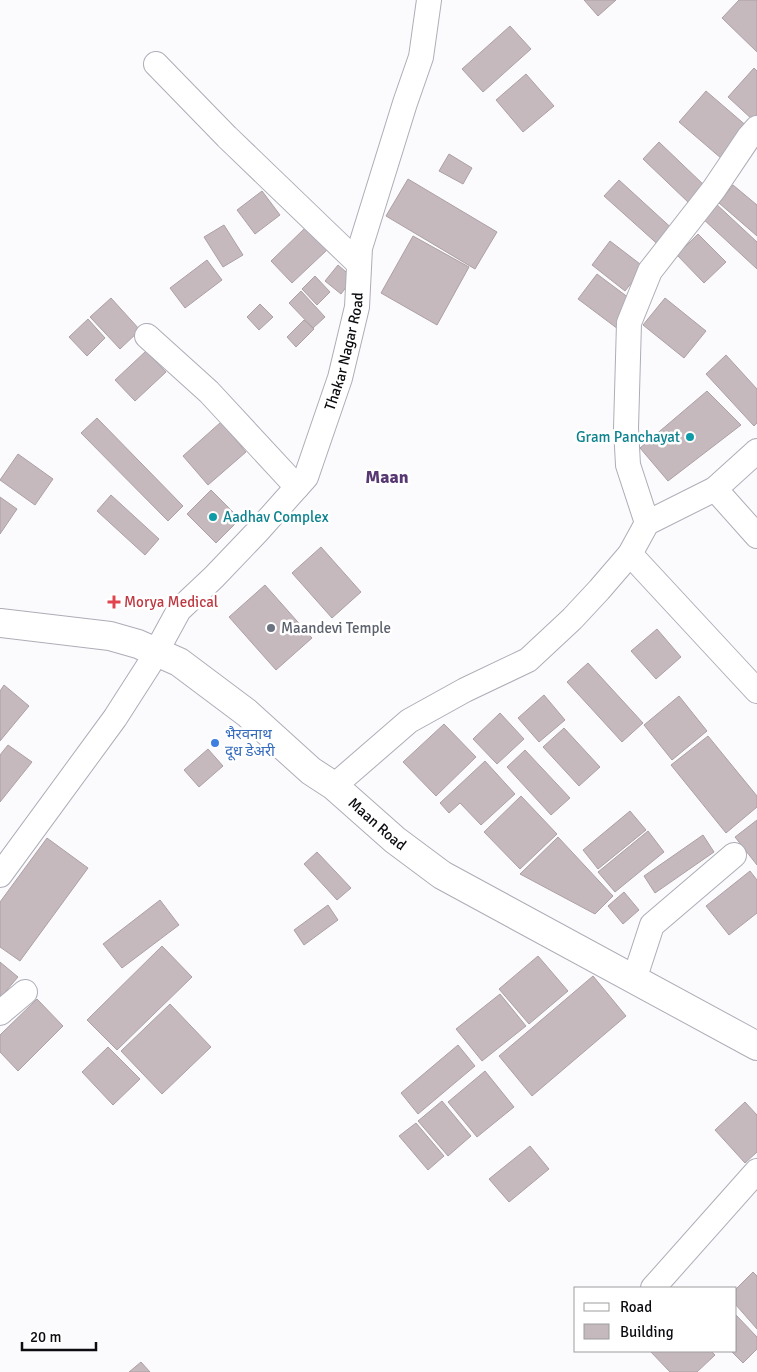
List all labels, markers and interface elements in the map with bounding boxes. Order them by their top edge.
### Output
street label: Thakar Nagar Road [321,292,367,413]
place label: Gram Panchayat [576,428,680,446]
marker: Gram Panchayat [684,431,696,443]
district label: Maan [365,466,409,488]
place label: Aadhav Complex [223,508,329,526]
marker: Aadhav Complex [207,511,219,523]
place label: Morya Medical [124,593,218,611]
marker: Morya Medical [108,596,120,608]
place label: Maandevi Temple [281,619,391,637]
marker: Maandevi Temple [265,622,277,634]
place label: भैरवनाथ दूध डेअरी [225,725,276,761]
marker: भैरवनाथ दूध डेअरी [209,737,221,749]
street label: Maan Road [345,794,410,854]
legend [574,1287,737,1352]
text: Road [620,1298,652,1316]
scale bar [22,1320,96,1352]
text: Building [620,1323,674,1341]
text: 20 m [30,1328,61,1346]

